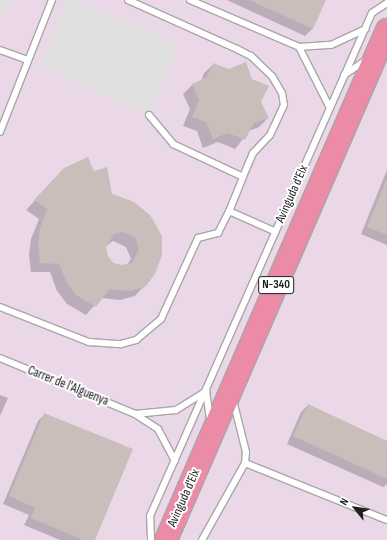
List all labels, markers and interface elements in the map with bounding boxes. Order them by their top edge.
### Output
street label: Avinguda d'Elx [272,163,312,225]
road number: N-340 [258,275,294,295]
street label: Carrer de l'Alguenya [25,363,111,409]
street label: Avinguda d'Elx [164,467,204,529]
north arrow [335,488,375,528]
text: N [337,496,351,508]

